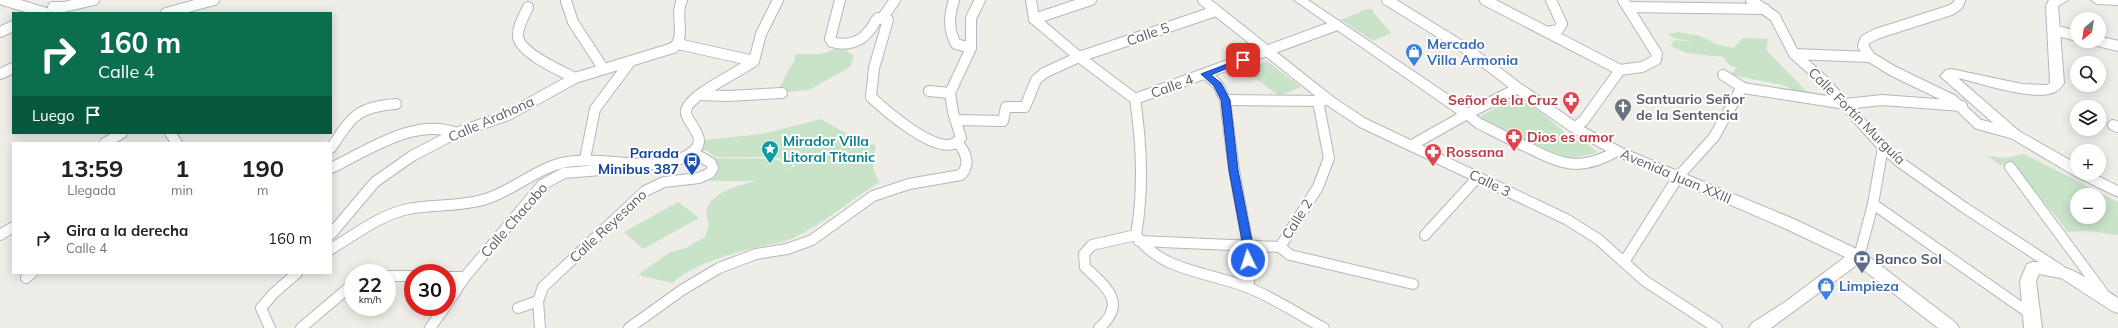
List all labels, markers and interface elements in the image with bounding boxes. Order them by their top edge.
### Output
north arrow [2070,12,2106,48]
map controls [2070,12,2106,224]
street label: Calle 5 [1124,18,1172,50]
text: 160 m [98,25,181,60]
icon: right [32,28,84,80]
place label: Mercado Villa Armonia [1426,35,1518,69]
shop icon: Mercado Villa Armonia [1404,42,1424,67]
pin [1226,43,1260,77]
icon: arrive [1232,49,1254,71]
button: search [2070,56,2106,92]
text: Calle 4 [98,60,155,83]
street label: Calle Fortín Murguía [1805,64,1909,168]
street label: Calle 4 [1148,70,1196,102]
pharmacy icon: Señor de la Cruz [1561,90,1581,115]
place label: Santuario Señor de la Sentencia [1636,90,1745,124]
place label: Señor de la Cruz [1448,91,1558,109]
street label: Calle Arahona [445,92,537,146]
church icon: Santuario Señor de la Sentencia [1613,97,1633,122]
button: layers [2070,100,2106,136]
icon: arrive [82,104,104,126]
text: Luego [32,106,74,125]
pharmacy icon: Dios es amor [1504,127,1524,152]
place label: Dios es amor [1527,128,1615,146]
place label: Mirador Villa Litoral Titanic [783,132,875,166]
place icon: Mirador Villa Litoral Titanic [760,139,780,164]
pharmacy icon: Rossana [1423,142,1443,167]
place label: Rossana [1446,143,1504,161]
place label: Parada Minibus 387 [598,144,679,178]
street label: Avenida Juan XXIII [1618,144,1734,208]
button: + [2070,144,2106,180]
bus stop icon: Parada Minibus 387 [682,151,702,176]
text: 13:59 [60,153,123,183]
text: 1 [175,153,189,183]
text: 190 [241,153,284,183]
street label: Calle 3 [1466,165,1514,201]
street label: Calle Chacobo [477,179,551,261]
text: Llegada [67,182,116,198]
text: min [171,182,193,198]
text: m [257,182,268,198]
street label: Calle Reyesano [566,186,650,266]
button: − [2070,188,2106,224]
street label: Calle 2 [1278,196,1316,242]
text: Gira a la derecha [66,221,188,240]
icon: right [32,227,54,249]
text: 160 m [268,229,312,248]
position arrow [1227,239,1269,281]
text: Calle 4 [66,240,107,256]
bank icon: Banco Sol [1852,249,1872,274]
place label: Banco Sol [1875,250,1942,268]
speed limit sign: 30 [404,264,456,316]
text: 22 [358,272,382,297]
shop icon: Limpieza [1816,276,1836,301]
place label: Limpieza [1839,277,1899,295]
text: km/h [359,293,381,306]

